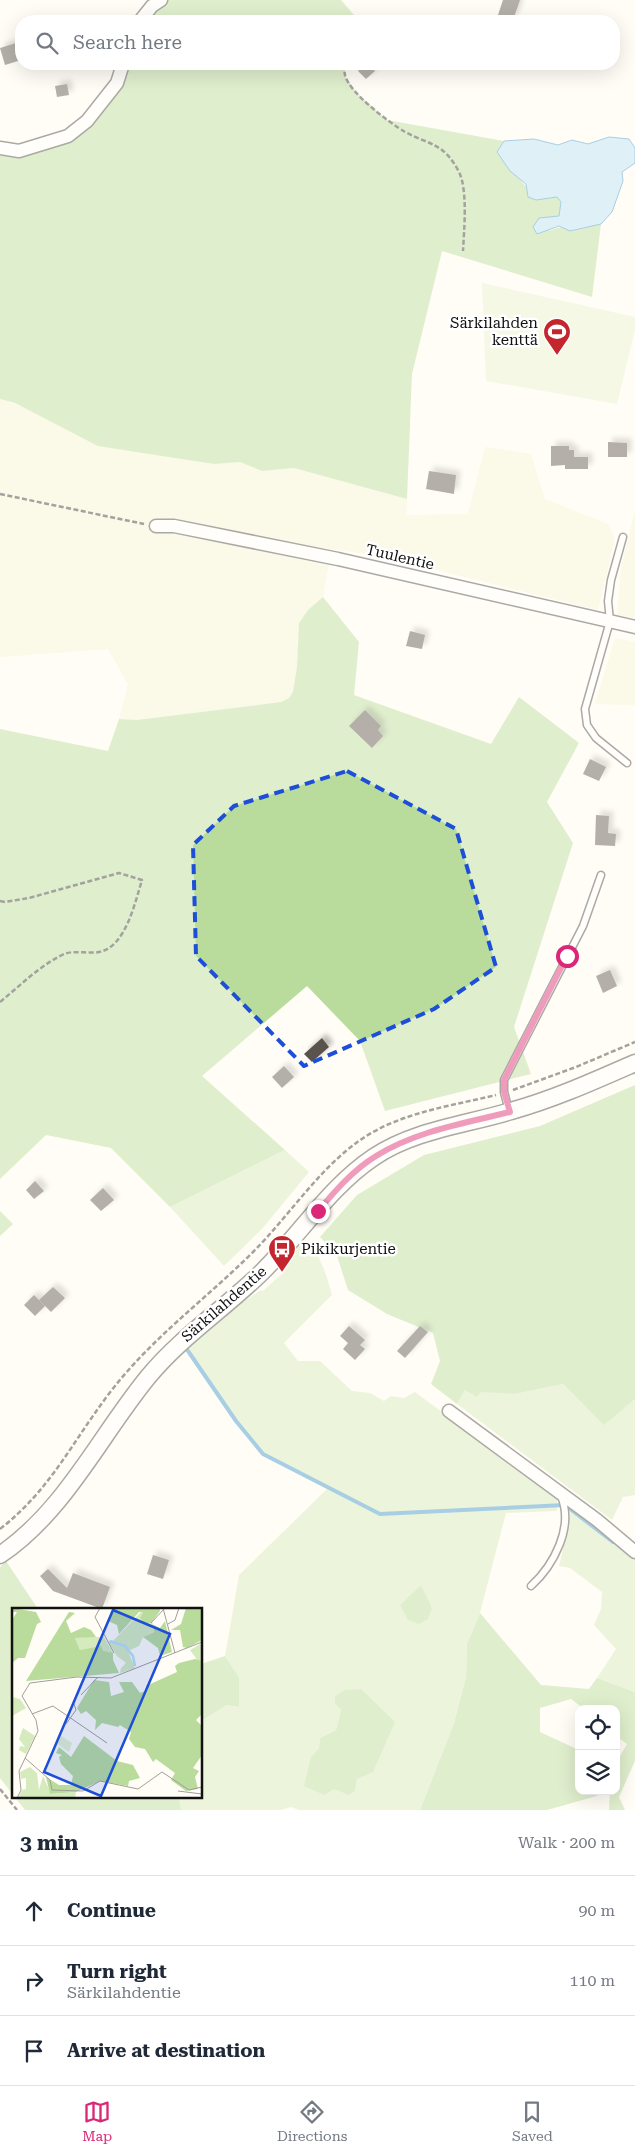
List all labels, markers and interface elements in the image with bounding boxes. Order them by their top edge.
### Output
search box [15,15,620,70]
icon: search [33,29,61,57]
text: Search here [73,31,182,54]
place label: Särkilahden kenttä [450,314,538,349]
sports icon: Särkilahden kenttä [542,317,572,356]
street label: Tuulentie [364,540,436,574]
route start [556,945,579,968]
route end [307,1200,330,1223]
bus stop icon: Pikikurjentie [267,1234,297,1273]
place label: Pikikurjentie [301,1240,396,1258]
street label: Särkilahdentie [178,1262,270,1346]
inset map [12,1608,202,1798]
map controls [575,1705,620,1795]
button: locate [575,1705,620,1750]
button: layers [575,1750,620,1795]
text: 3 min [20,1831,78,1855]
text: Walk · 200 m [518,1833,615,1852]
icon: ahead [20,1897,48,1925]
text: Continue [67,1899,156,1922]
text: 90 m [578,1901,615,1920]
text: Turn right [67,1960,167,1983]
icon: right [20,1967,48,1995]
text: 110 m [569,1971,615,1990]
text: Särkilahdentie [67,1983,181,2002]
icon: arrive [20,2037,48,2065]
text: Arrive at destination [67,2039,265,2062]
tab: Map [82,2098,112,2144]
tab: Directions [277,2098,347,2144]
tab: Saved [512,2098,553,2144]

